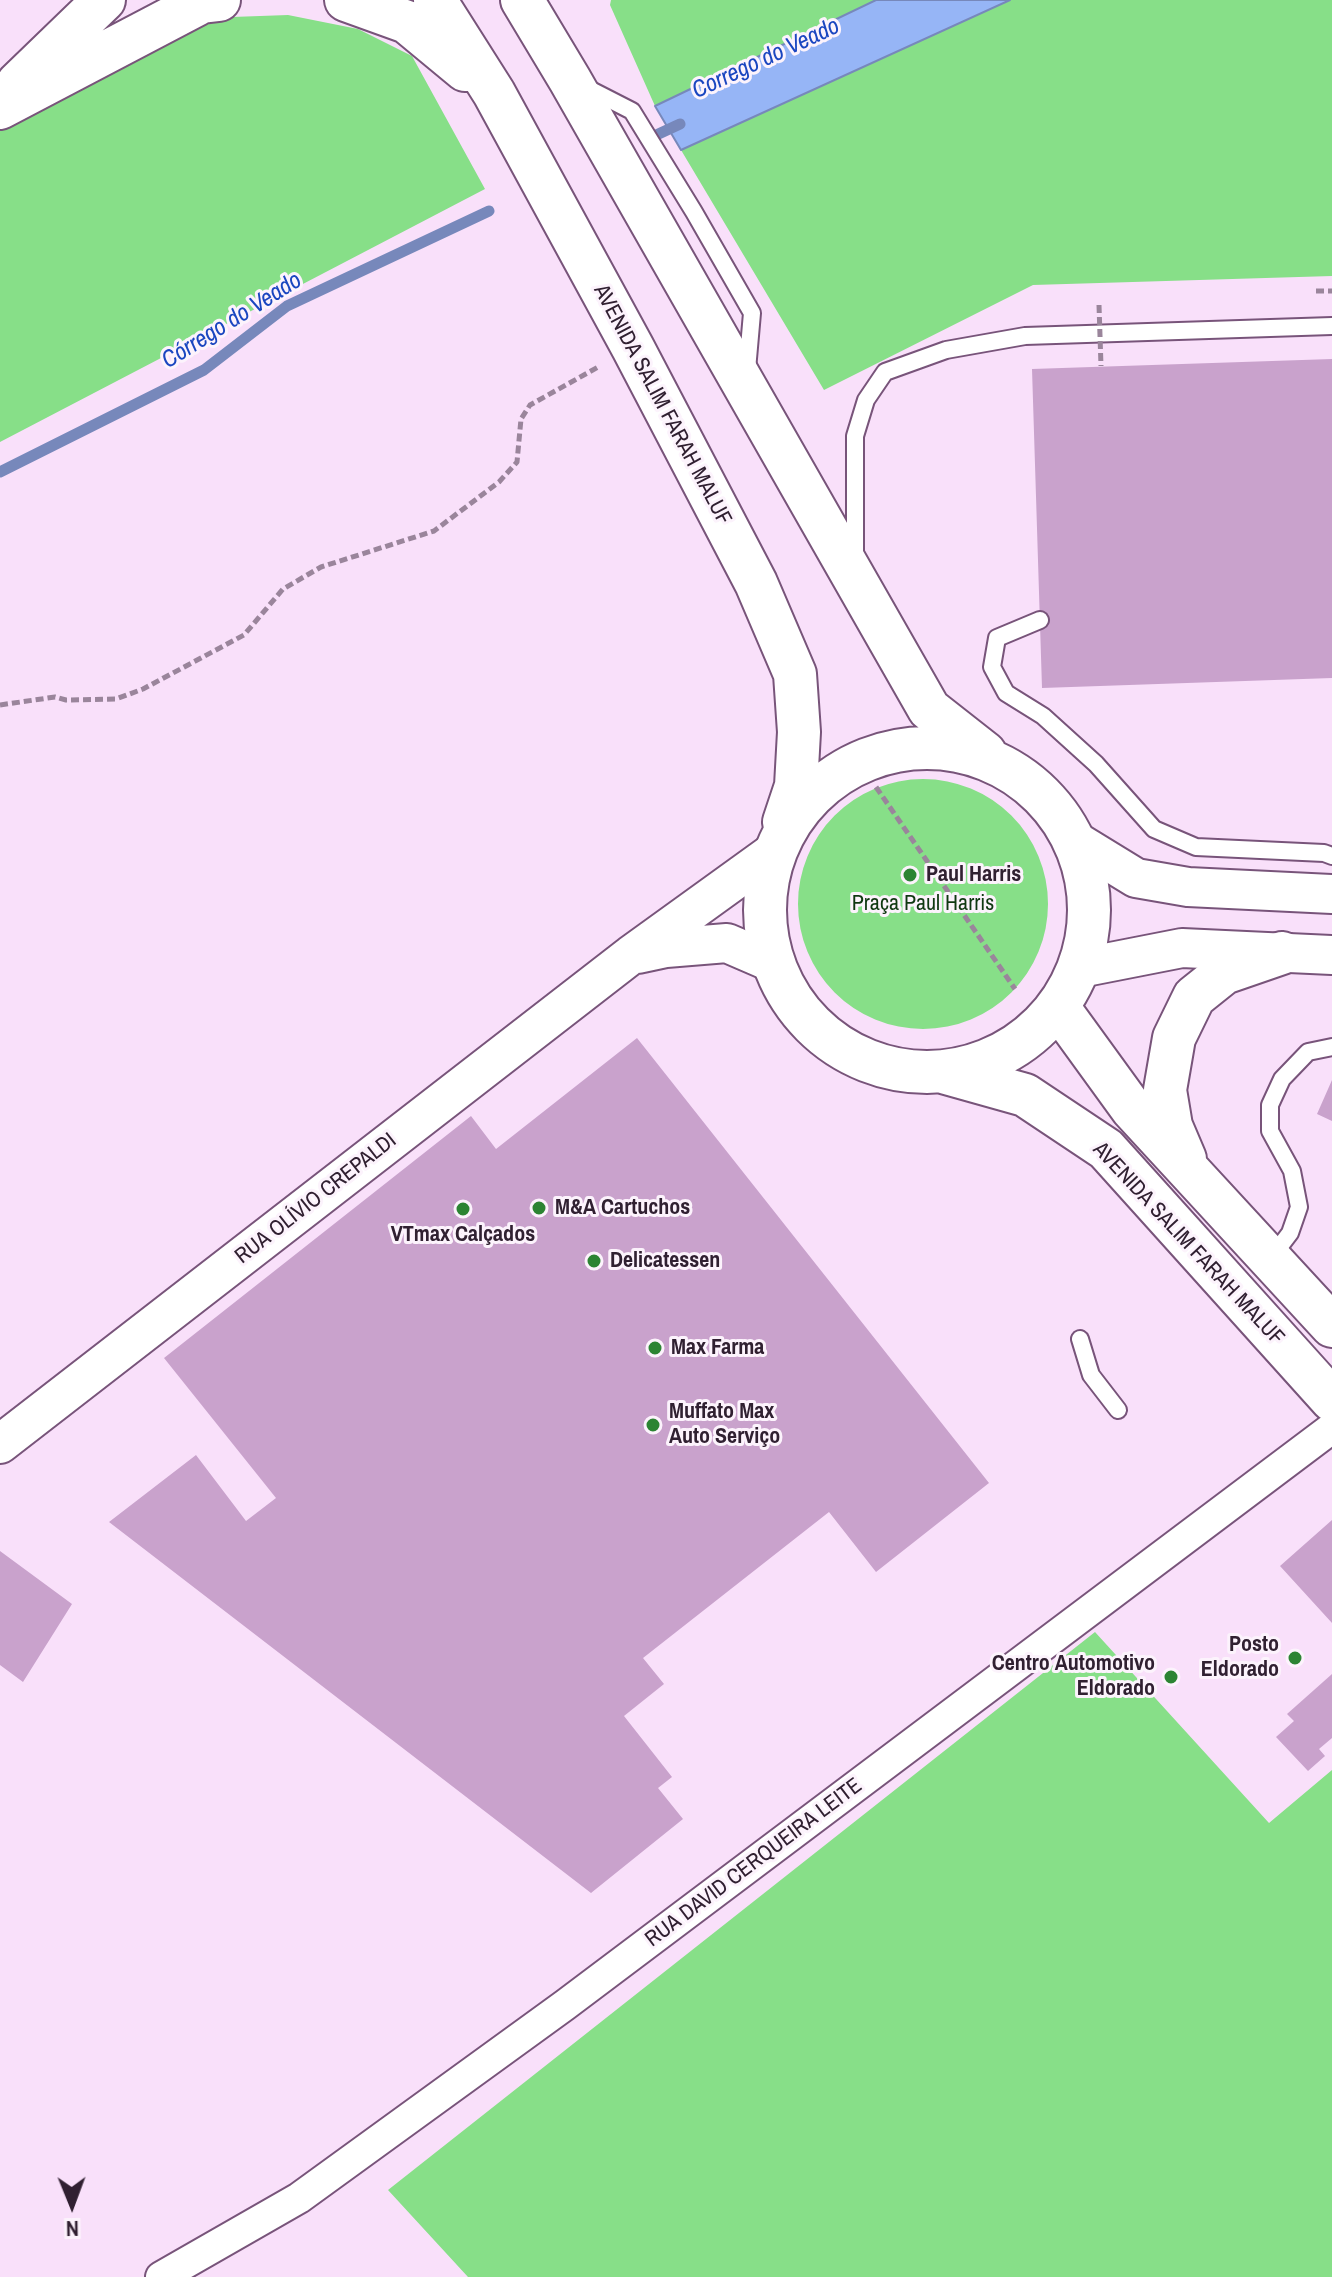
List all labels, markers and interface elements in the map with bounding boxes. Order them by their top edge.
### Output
water label: Corrego do Veado [688,12,844,106]
water label: Córrego do Veado [157,267,307,375]
street label: AVENIDA SALIM FARAH MALUF [587,280,737,530]
place label: Paul Harris [926,862,1021,888]
marker: Paul Harris [901,866,919,884]
park label: Praça Paul Harris [852,891,994,917]
street label: RUA OLÍVIO CREPALDI [230,1128,402,1270]
street label: AVENIDA SALIM FARAH MALUF [1087,1137,1289,1351]
place label: M&A Cartuchos [555,1195,690,1221]
marker: M&A Cartuchos [530,1199,548,1217]
marker: VTmax Calçados [454,1200,472,1218]
place label: VTmax Calçados [391,1222,535,1248]
place label: Delicatessen [610,1248,720,1274]
marker: Delicatessen [585,1252,603,1270]
place label: Max Farma [671,1335,764,1361]
marker: Max Farma [646,1339,664,1357]
place label: Muffato Max Auto Serviço [669,1399,780,1450]
marker: Muffato Max Auto Serviço [644,1416,662,1434]
place label: Posto Eldorado [1201,1632,1279,1684]
marker: Posto Eldorado [1286,1649,1304,1667]
place label: Centro Automotivo Eldorado [992,1651,1155,1702]
marker: Centro Automotivo Eldorado [1162,1668,1180,1686]
street label: RUA DAVID CERQUEIRA LEITE [641,1773,867,1953]
north arrow [32,2165,112,2245]
text: N [66,2214,79,2244]

